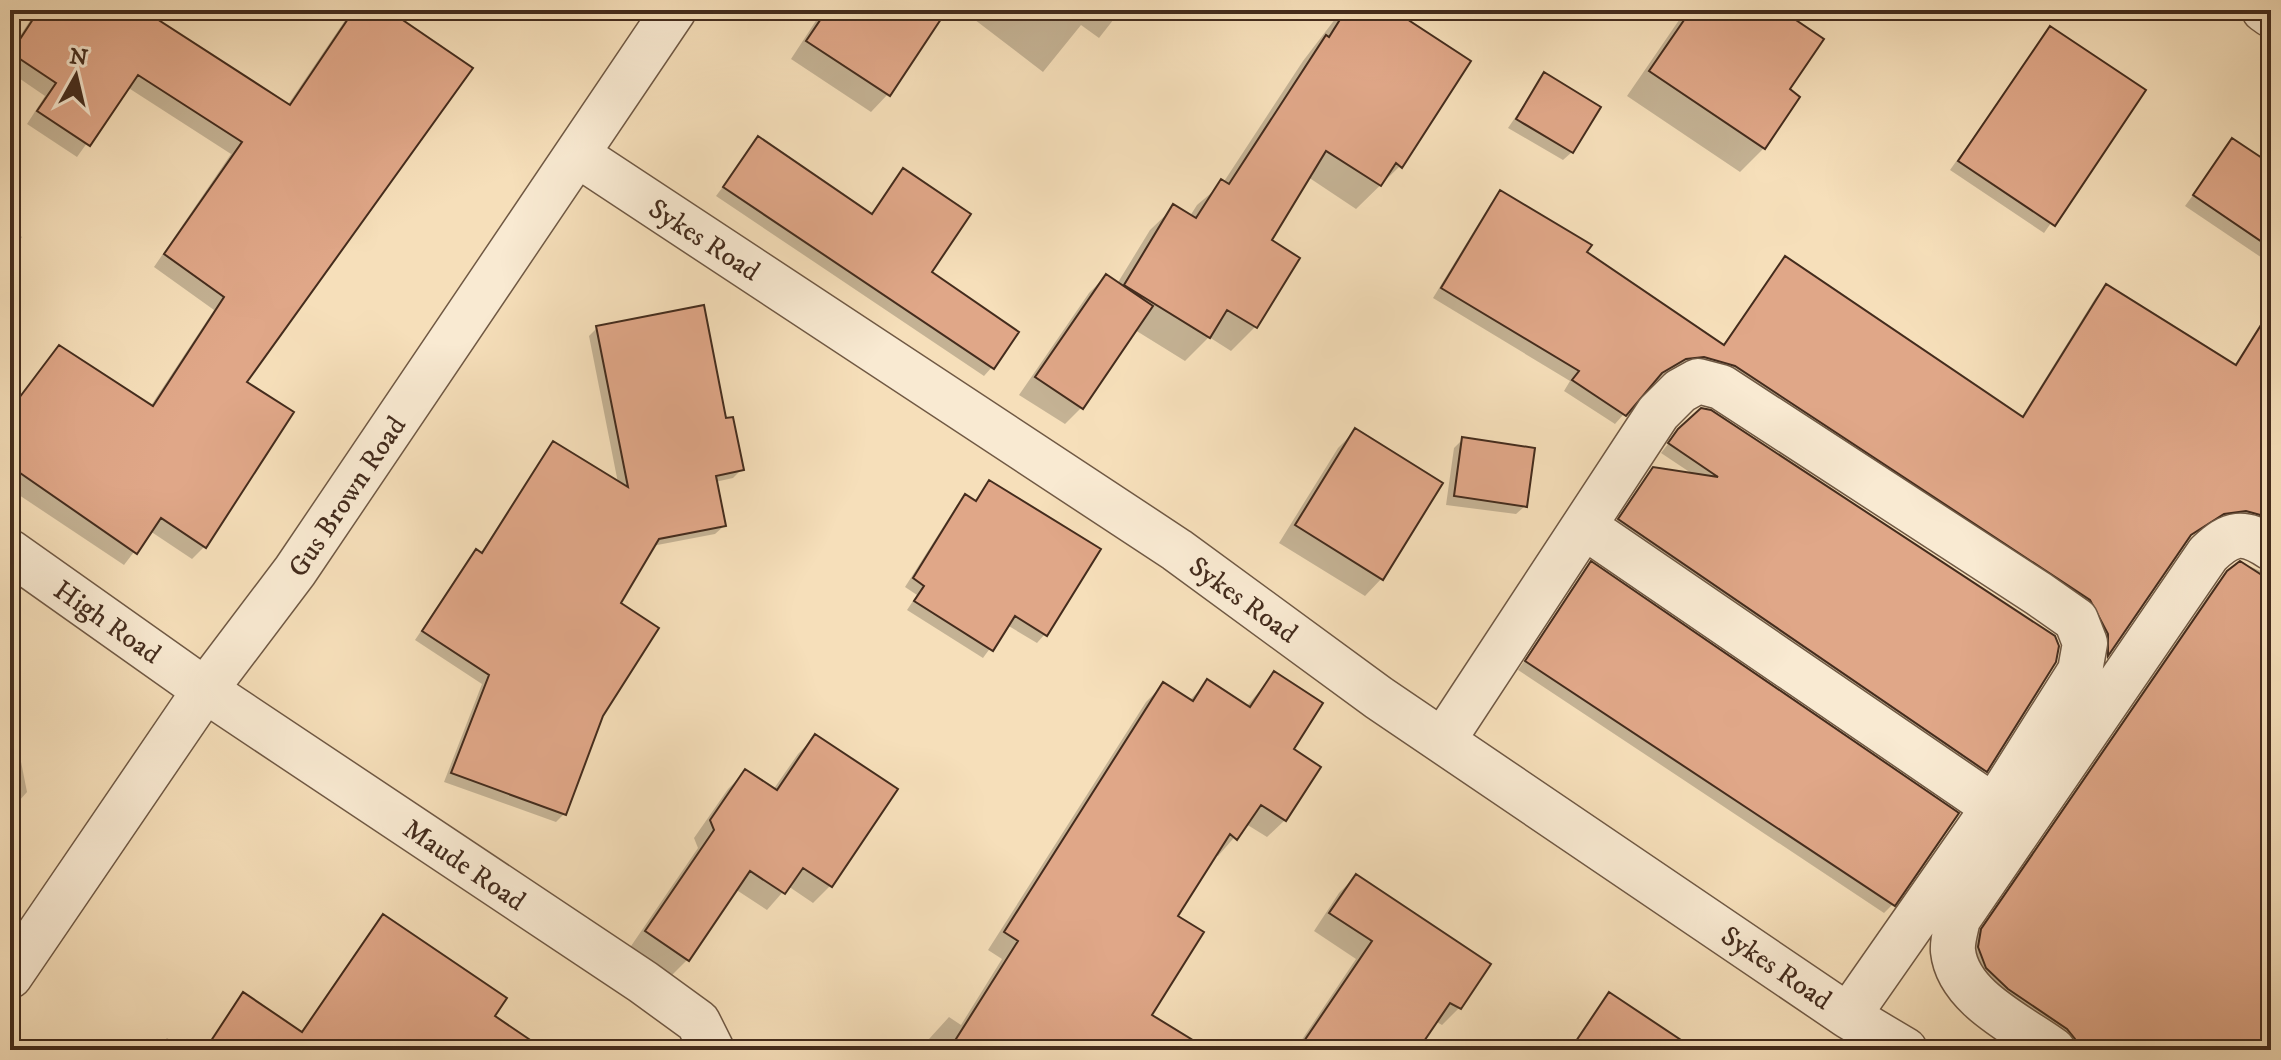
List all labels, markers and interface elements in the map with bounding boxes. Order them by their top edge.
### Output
north arrow [36,36,116,116]
text: N [68,43,89,72]
street label: Sykes Road [642,191,767,289]
street label: Gus Brown Road [281,410,414,584]
street label: Sykes Road [1182,549,1304,651]
street label: High Road [47,573,168,672]
street label: Maude Road [396,811,532,919]
street label: Sykes Road [1714,919,1838,1018]

